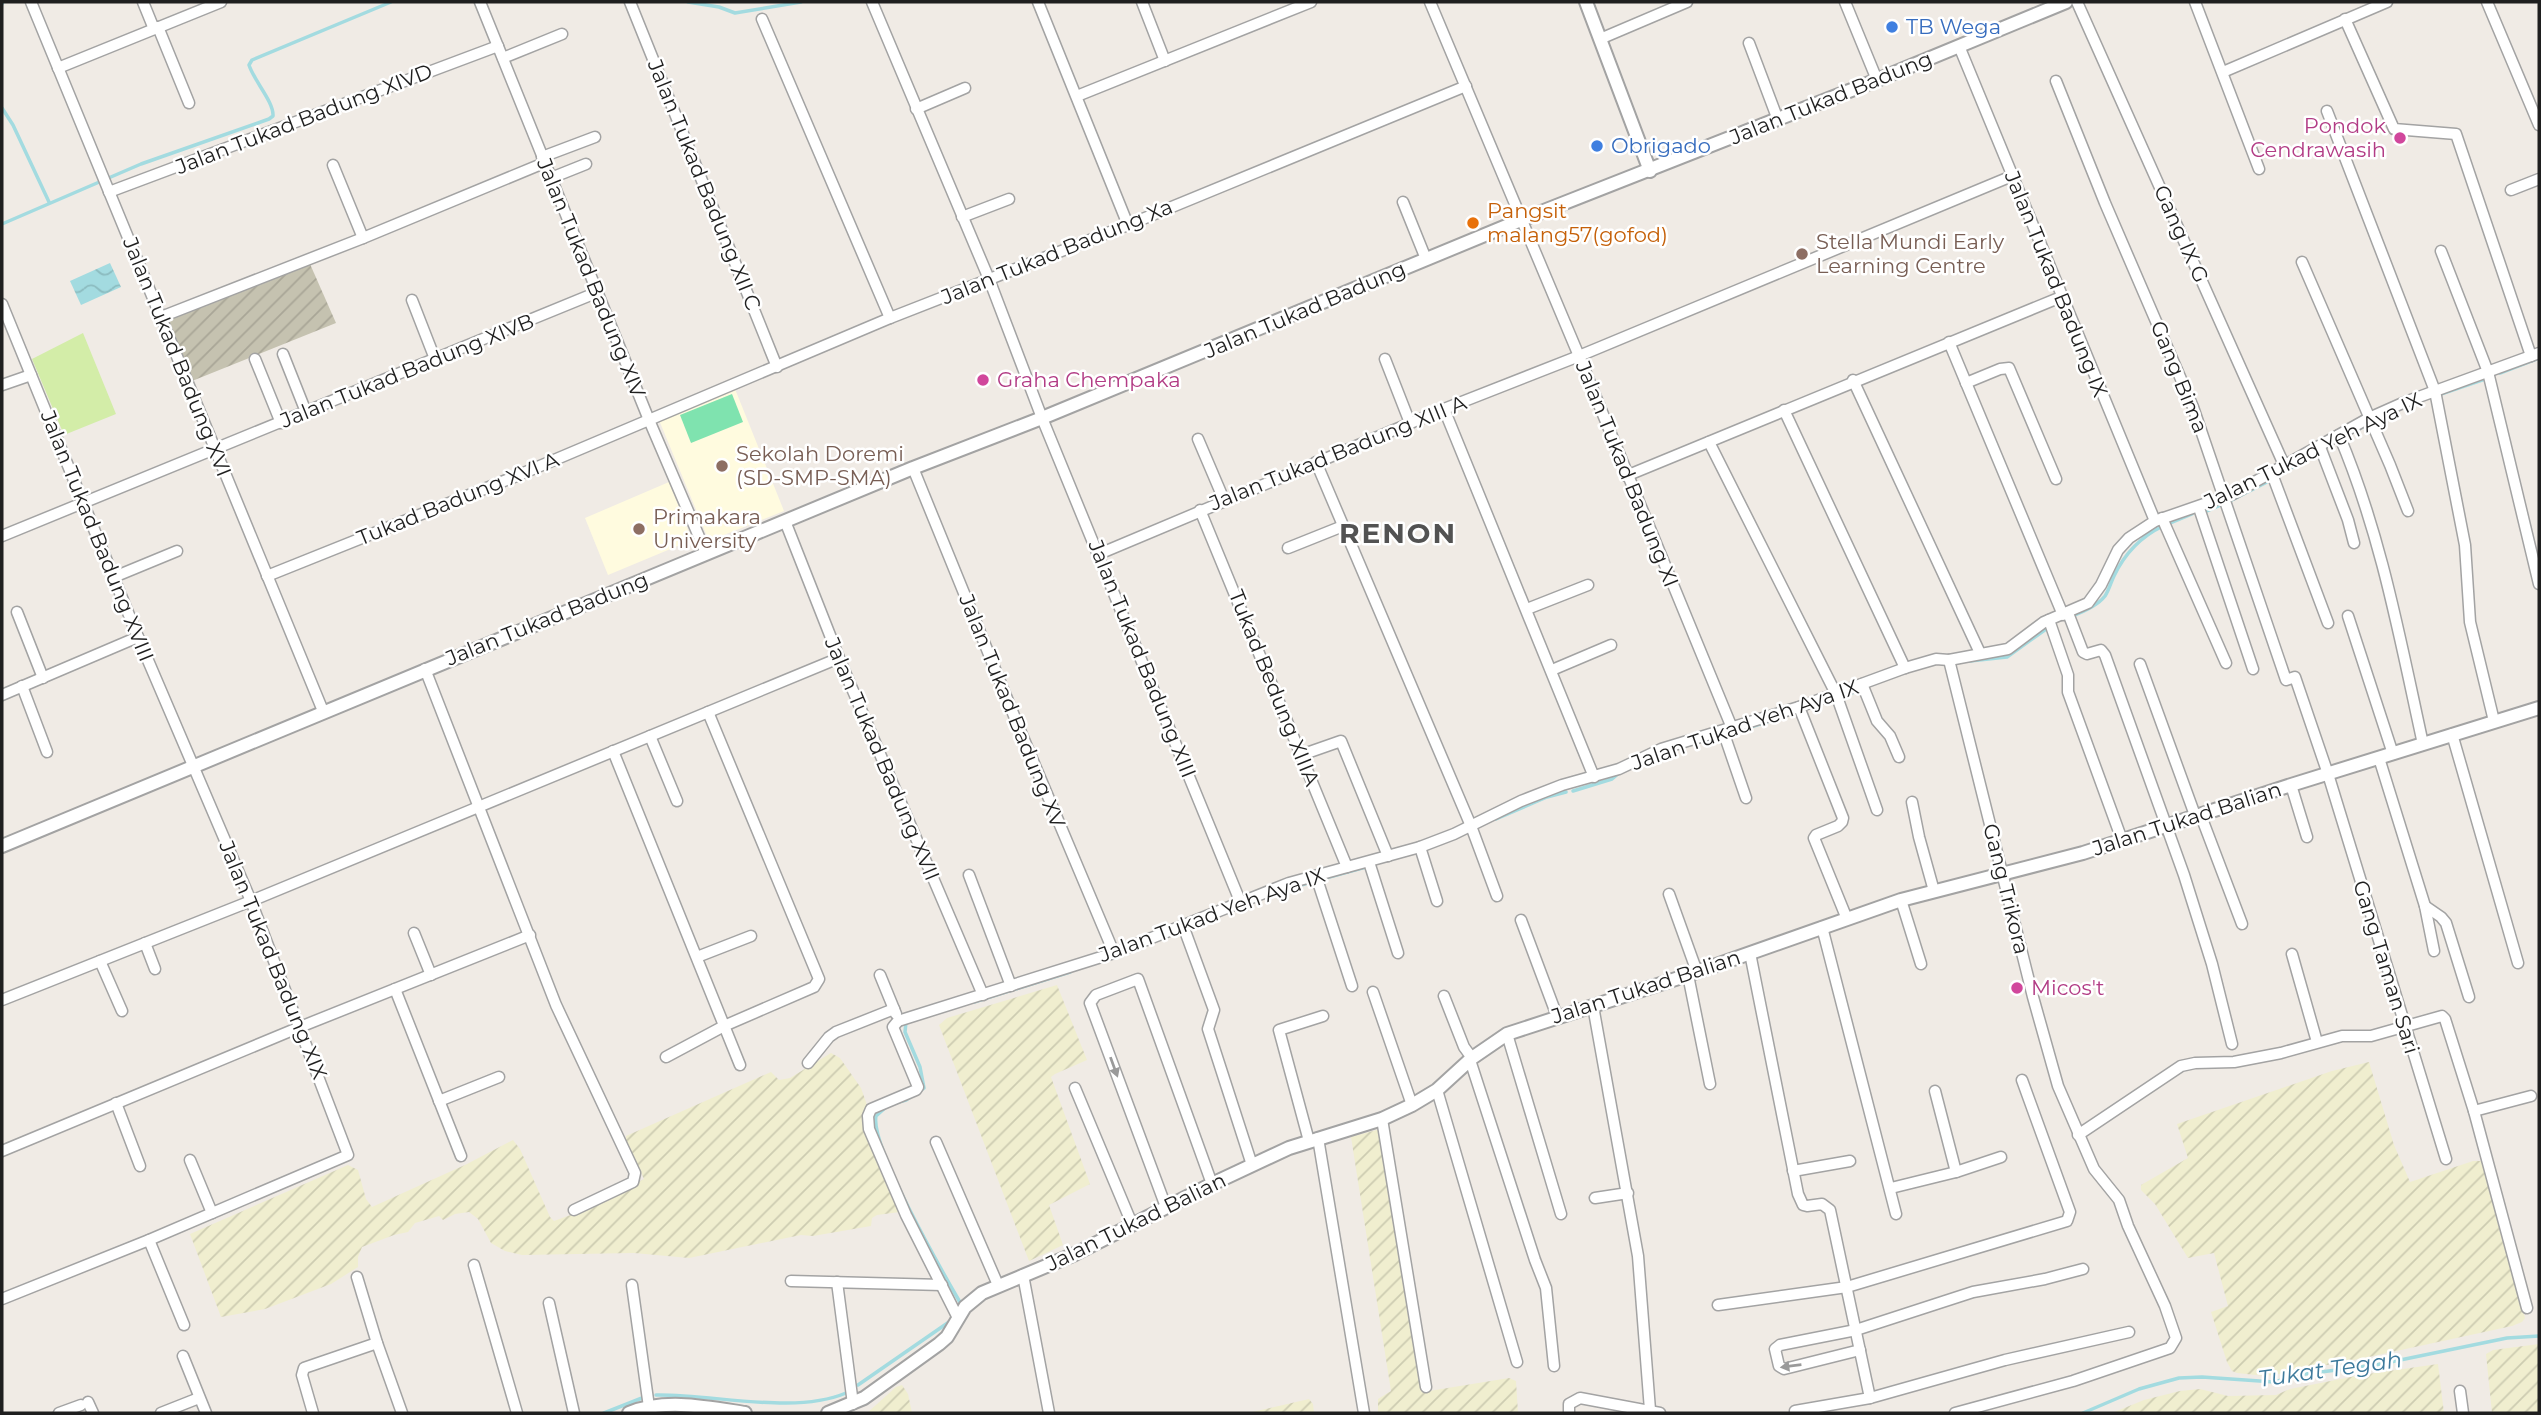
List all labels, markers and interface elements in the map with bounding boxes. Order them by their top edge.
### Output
place label: TB Wega [1906,14,2001,39]
marker: TB Wega [1884,19,1900,35]
street label: Jalan Tukad Badung [1725,45,1936,150]
street label: Jalan Tukad Badung XII C [642,55,766,314]
street label: Jalan Tukad Badung XIVD [171,58,436,179]
place label: Pondok Cendrawasih [2250,113,2386,162]
marker: Pondok Cendrawasih [2392,130,2408,146]
place label: Obrigado [1611,133,1711,158]
marker: Obrigado [1589,138,1605,154]
street label: Jalan Tukad Badung XIV [532,154,651,401]
street label: Jalan Tukad Badung IX [1999,166,2113,401]
street label: Gang IX G [2149,181,2214,286]
street label: Jalan Tukad Badung Xa [936,194,1176,310]
place label: Pangsit malang57(gofod) [1487,198,1668,247]
marker: Pangsit malang57(gofod) [1465,215,1481,231]
place label: Stella Mundi Early Learning Centre [1816,229,2005,278]
street label: Jalan Tukad Badung XVI [118,233,237,480]
marker: Stella Mundi Early Learning Centre [1794,246,1810,262]
street label: Jalan Tukad Badung [1200,256,1409,364]
street label: Jalan Tukad Badung XIVB [275,308,537,433]
street label: Gang Bima [2146,317,2213,437]
street label: Jalan Tukad Badung XI [1570,356,1684,590]
place label: Graha Chempaka [997,367,1181,392]
marker: Graha Chempaka [975,372,991,388]
street label: Jalan Tukad Yeh Aya IX [2199,387,2426,515]
street label: Jalan Tukad Badung XIII A [1205,389,1471,516]
street label: Jalan Tukad Badung XVIII [35,406,159,665]
place label: Sekolah Doremi (SD-SMP-SMA) [736,441,904,490]
street label: Tukad Badung XVI A [353,446,563,551]
marker: Sekolah Doremi (SD-SMP-SMA) [714,458,730,474]
place label: Primakara University [653,504,761,553]
district label: RENON [1339,516,1457,550]
marker: Primakara University [631,521,647,537]
street label: Jalan Tukad Badung XIII [1083,535,1202,781]
street label: Jalan Tukad Badung [441,566,652,671]
street label: Tukad Bedung XIIIA [1224,586,1326,790]
street label: Jalan Tukad Badung XV [954,589,1071,832]
street label: Jalan Tukad Badung XVII [819,632,945,884]
street label: Jalan Tukad Yeh Aya IX [1627,674,1862,776]
street label: Jalan Tukad Balian [2088,776,2284,861]
street label: Gang Trikora [1978,821,2035,957]
street label: Jalan Tukad Badung XIX [214,836,333,1083]
street label: Jalan Tukad Yeh Aya IX [1095,862,1328,967]
street label: Gang Taman Sari [2348,877,2425,1057]
street label: Jalan Tukad Balian [1547,944,1743,1029]
place label: Micos't [2031,975,2105,1000]
marker: Micos't [2009,980,2025,996]
one-way arrow [1109,1056,1120,1077]
street label: Jalan Tukad Balian [1041,1167,1230,1276]
water label: Tukat Tegah [2256,1345,2404,1393]
one-way arrow [1780,1360,1802,1371]

